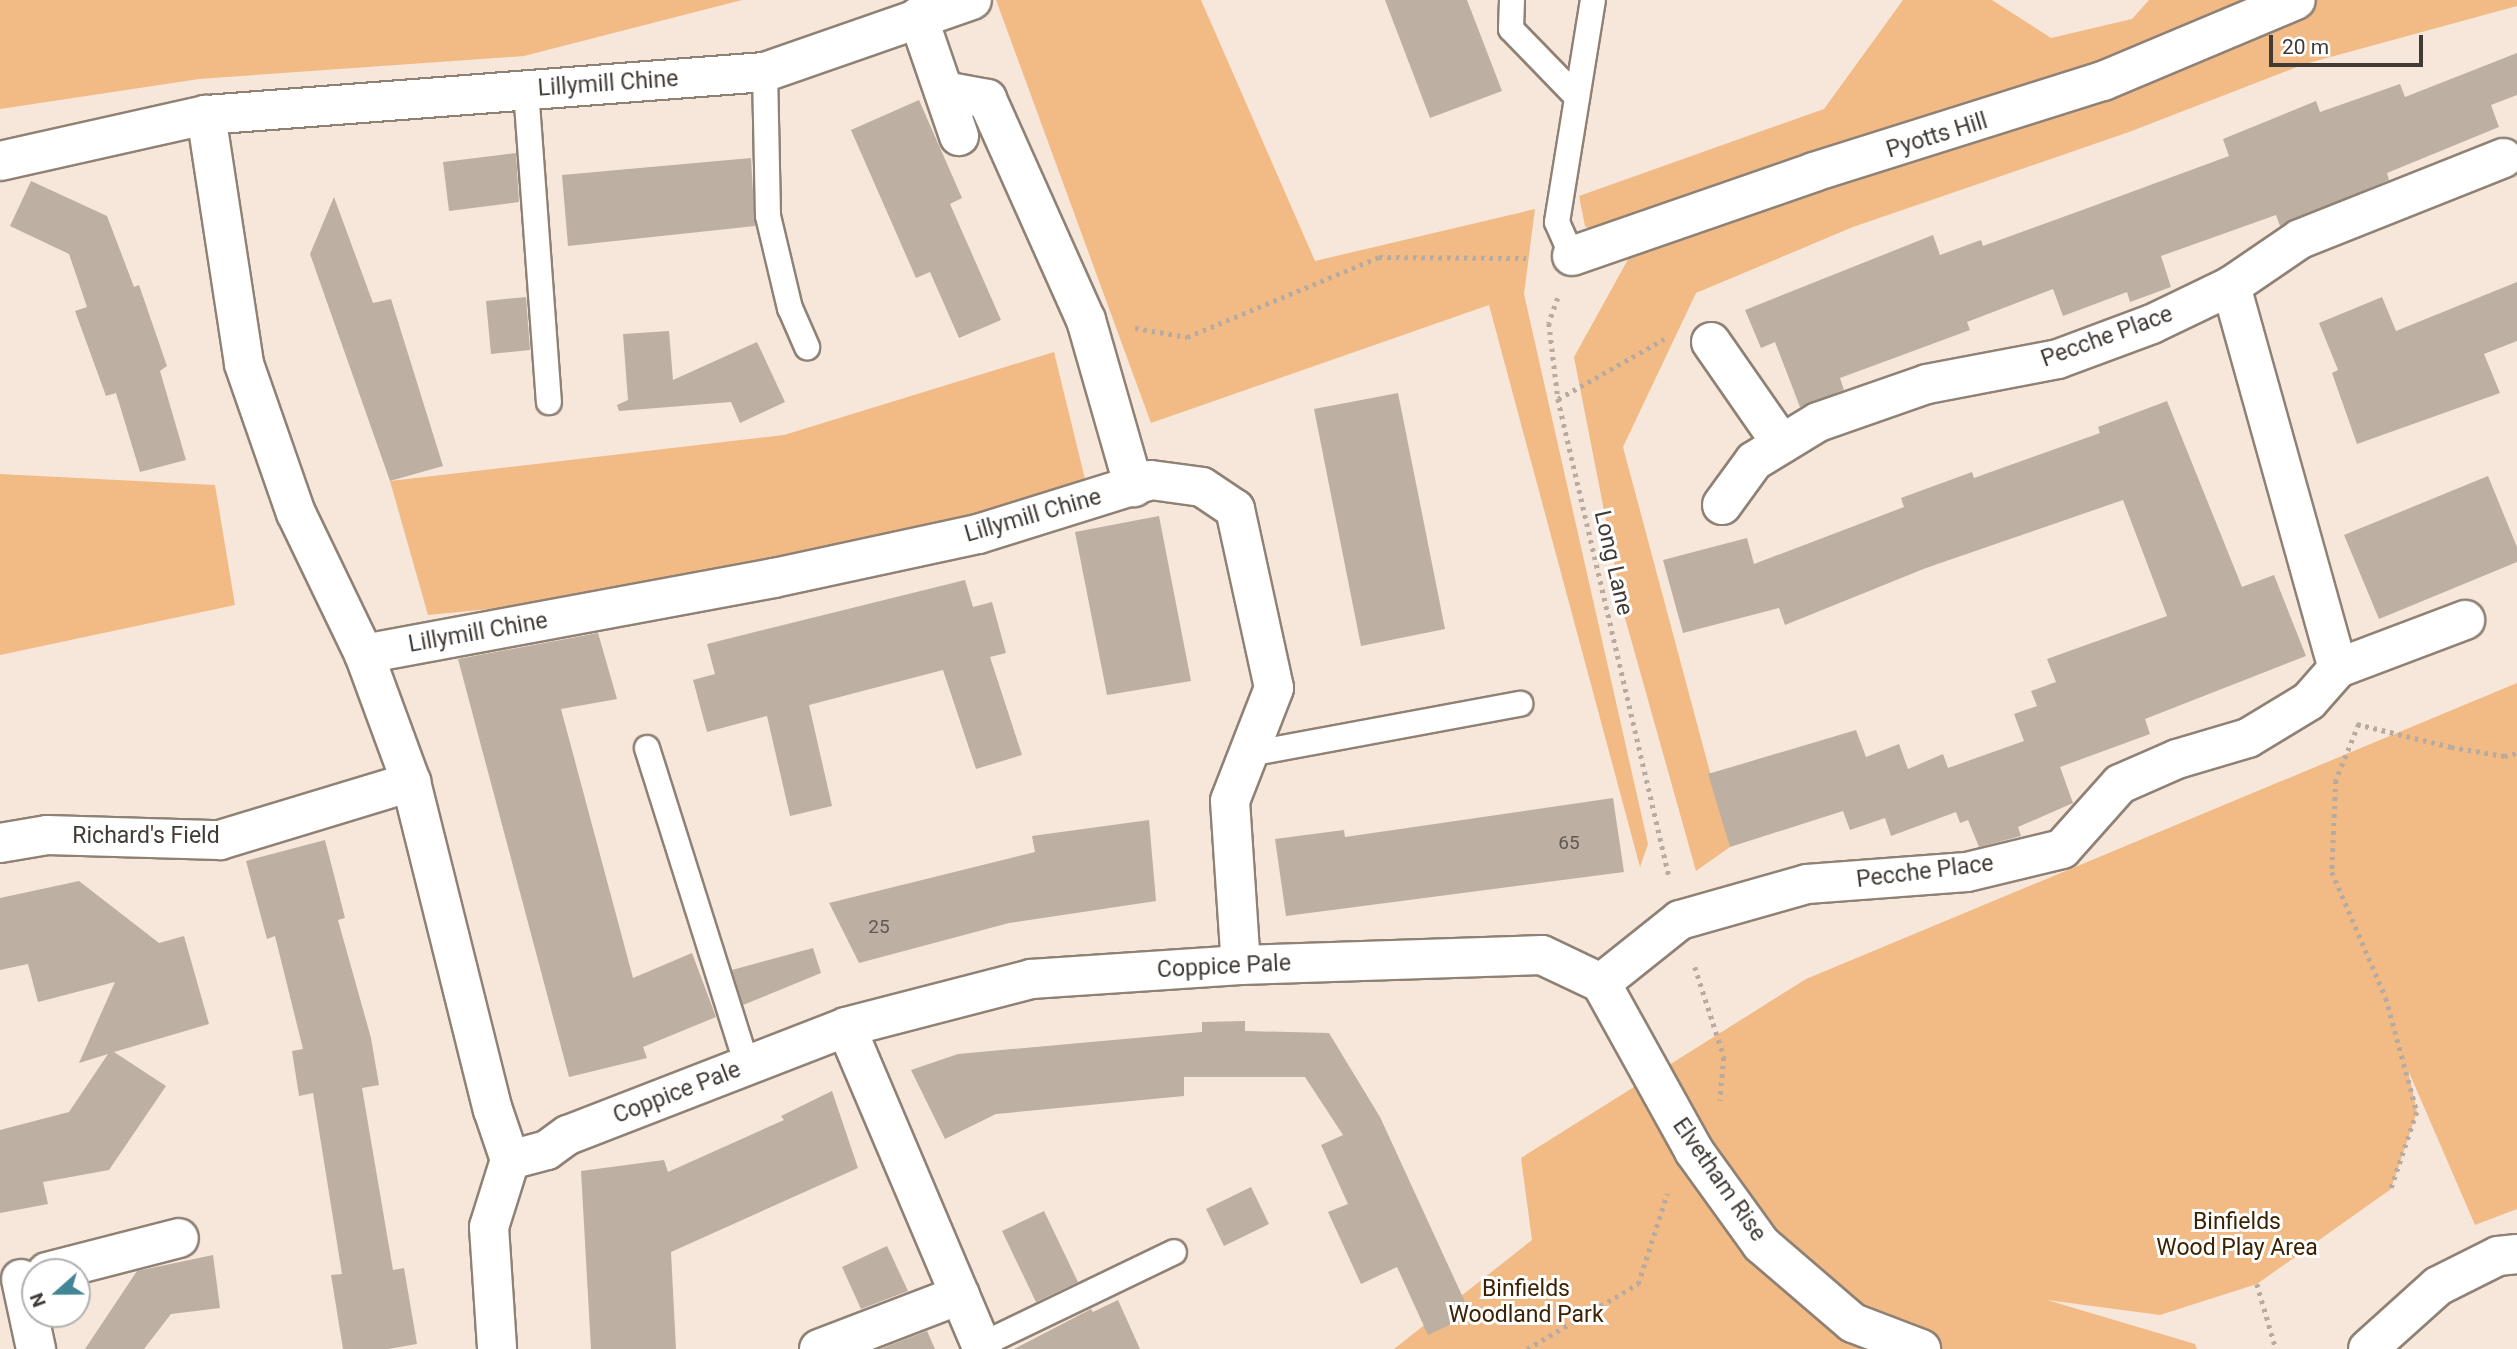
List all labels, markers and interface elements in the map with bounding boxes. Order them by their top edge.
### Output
scale bar [2272,21,2426,65]
text: 20 m [2282,35,2329,59]
street label: Lillymill Chine [537,65,679,103]
street label: Pyotts Hill [1883,108,1991,164]
street label: Pecche Place [2037,300,2177,374]
street label: Lillymill Chine [962,483,1104,549]
street label: Long Lane [1588,508,1638,618]
street label: Lillymill Chine [406,607,550,659]
street label: Richard's Field [72,822,220,850]
house number: 65 [1558,832,1580,854]
street label: Pecche Place [1855,850,1995,894]
house number: 25 [868,916,890,938]
street label: Coppice Pale [1156,950,1292,984]
street label: Coppice Pale [609,1056,745,1130]
street label: Elvetham Rise [1666,1113,1772,1247]
park label: Binfields Wood Play Area [2156,1208,2318,1262]
north arrow [21,1258,91,1328]
park label: Binfields Woodland Park [1448,1275,1604,1329]
text: N [25,1290,51,1310]

